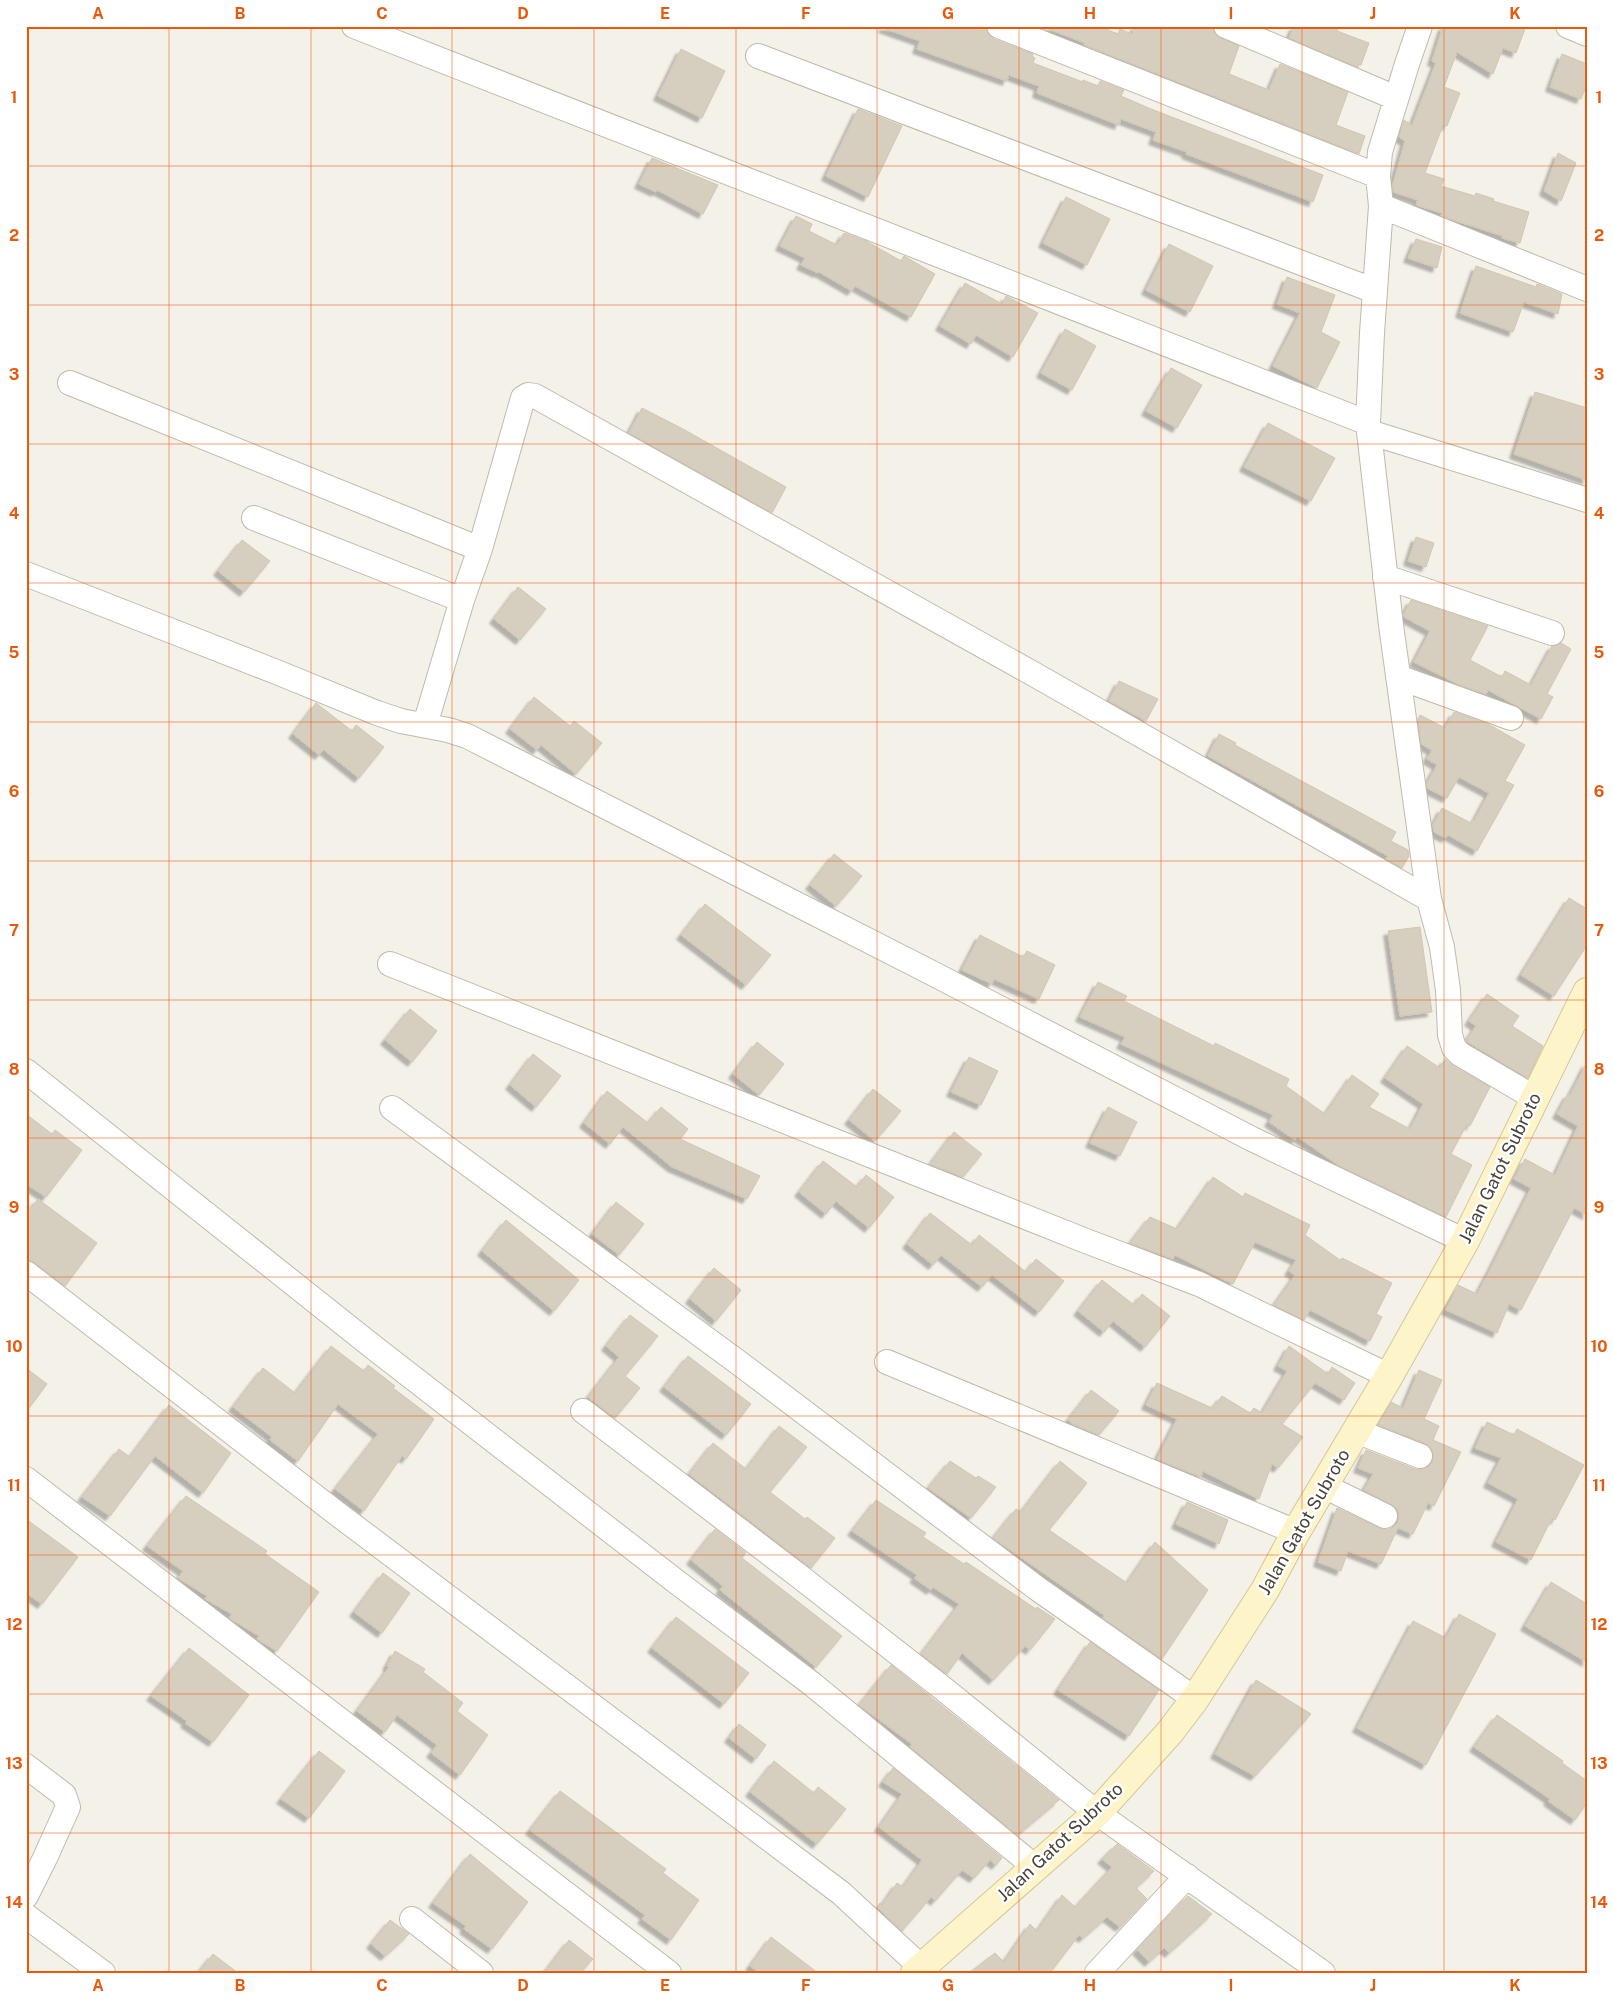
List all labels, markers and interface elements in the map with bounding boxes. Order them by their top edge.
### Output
text: A [92,4,104,23]
text: B [235,4,246,23]
text: C [376,4,388,23]
text: D [517,4,529,23]
text: E [660,4,670,23]
text: F [801,4,811,23]
text: G [942,4,954,23]
text: H [1084,4,1096,23]
text: I [1229,4,1233,23]
text: J [1370,4,1376,23]
text: K [1509,4,1521,23]
text: 1 [11,88,17,107]
text: 1 [1596,88,1602,107]
text: 2 [9,226,19,245]
text: 2 [1594,226,1604,245]
text: 3 [9,365,19,384]
text: 3 [1594,365,1604,384]
text: 4 [9,504,20,523]
text: 4 [1594,504,1605,523]
text: 5 [9,643,20,662]
text: 5 [1594,643,1605,662]
text: 6 [9,782,19,801]
text: 6 [1594,782,1604,801]
text: 7 [9,921,19,940]
text: 7 [1594,921,1604,940]
text: 8 [9,1060,20,1079]
text: 8 [1594,1060,1605,1079]
street label: Jalan Gatot Subroto [1454,1089,1545,1246]
text: 9 [9,1198,19,1217]
text: 9 [1594,1198,1604,1217]
text: 10 [5,1337,23,1356]
text: 10 [1590,1337,1608,1356]
street label: Jalan Gatot Subroto [1253,1445,1354,1598]
text: 11 [7,1476,21,1495]
text: 11 [1592,1476,1606,1495]
text: 12 [5,1615,23,1634]
text: 12 [1590,1615,1608,1634]
text: 13 [5,1754,23,1773]
text: 13 [1590,1754,1608,1773]
street label: Jalan Gatot Subroto [992,1778,1127,1905]
text: 14 [5,1893,23,1912]
text: 14 [1590,1893,1608,1912]
text: A [92,1976,104,1995]
text: B [235,1976,246,1995]
text: C [376,1976,388,1995]
text: D [517,1976,529,1995]
text: E [660,1976,670,1995]
text: F [801,1976,811,1995]
text: G [942,1976,954,1995]
text: H [1084,1976,1096,1995]
text: I [1229,1976,1233,1995]
text: J [1370,1976,1376,1995]
text: K [1509,1976,1521,1995]

